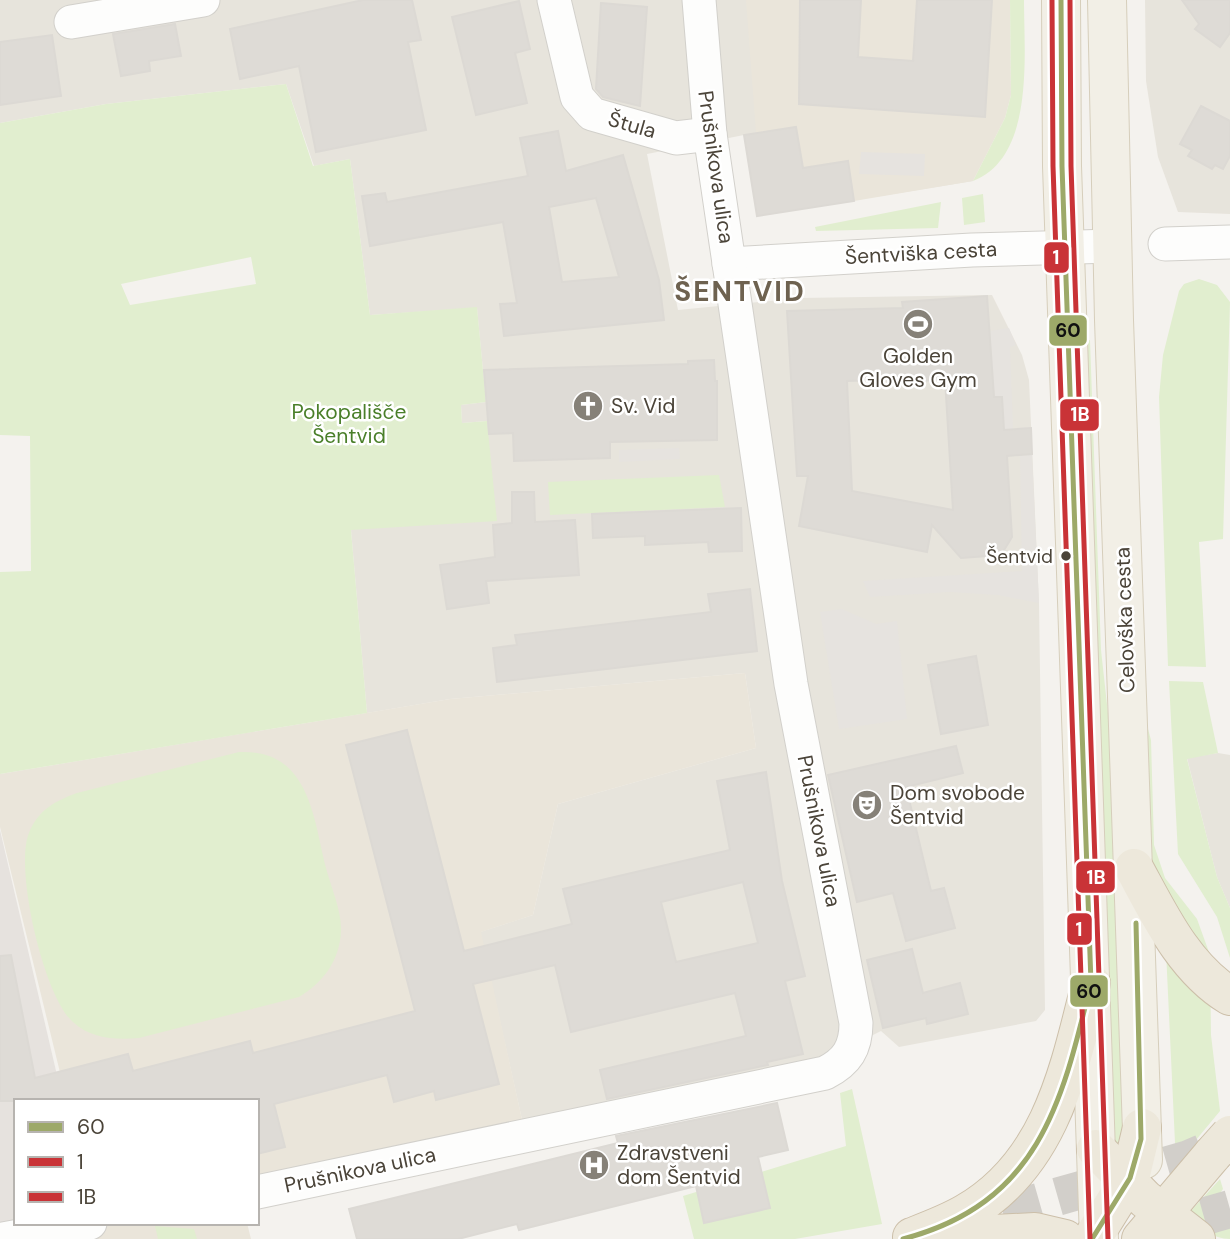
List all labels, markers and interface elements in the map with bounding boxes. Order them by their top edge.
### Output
street label: Prušnikova ulica [691,89,741,245]
street label: Štula [605,105,659,145]
street label: Šentviška cesta [844,235,998,271]
line badge: 1 [1043,241,1070,274]
text: 1 [1053,245,1059,270]
district label: ŠENTVID [674,273,806,310]
sports icon: Golden Gloves Gym [901,307,935,341]
line badge: 60 [1048,314,1088,347]
text: 60 [1055,318,1081,343]
place label: Golden Gloves Gym [859,342,977,394]
church icon: Sv. Vid [571,389,605,423]
place label: Sv. Vid [611,392,675,420]
park label: Pokopališče Šentvid [291,398,407,450]
line badge: 1B [1059,398,1100,432]
text: 1B [1070,402,1090,427]
place label: Šentvid [986,544,1053,569]
street label: Celovška cesta [1108,547,1142,693]
marker: Šentvid [1059,549,1073,563]
street label: Prušnikova ulica [791,753,847,909]
place label: Dom svobode Šentvid [890,779,1025,831]
theatre icon: Dom svobode Šentvid [850,788,884,822]
line badge: 1B [1075,860,1116,894]
text: 1B [1086,865,1106,890]
line badge: 1 [1066,912,1093,946]
text: 1 [1076,917,1082,942]
line badge: 60 [1069,974,1109,1008]
text: 60 [1076,979,1102,1004]
legend [14,1099,259,1225]
text: 60 [77,1113,105,1141]
place label: Zdravstveni dom Šentvid [617,1139,741,1191]
street label: Prušnikova ulica [282,1140,438,1200]
text: 1 [77,1148,84,1176]
hospital icon: Zdravstveni dom Šentvid [577,1148,611,1182]
text: 1B [77,1183,96,1211]

